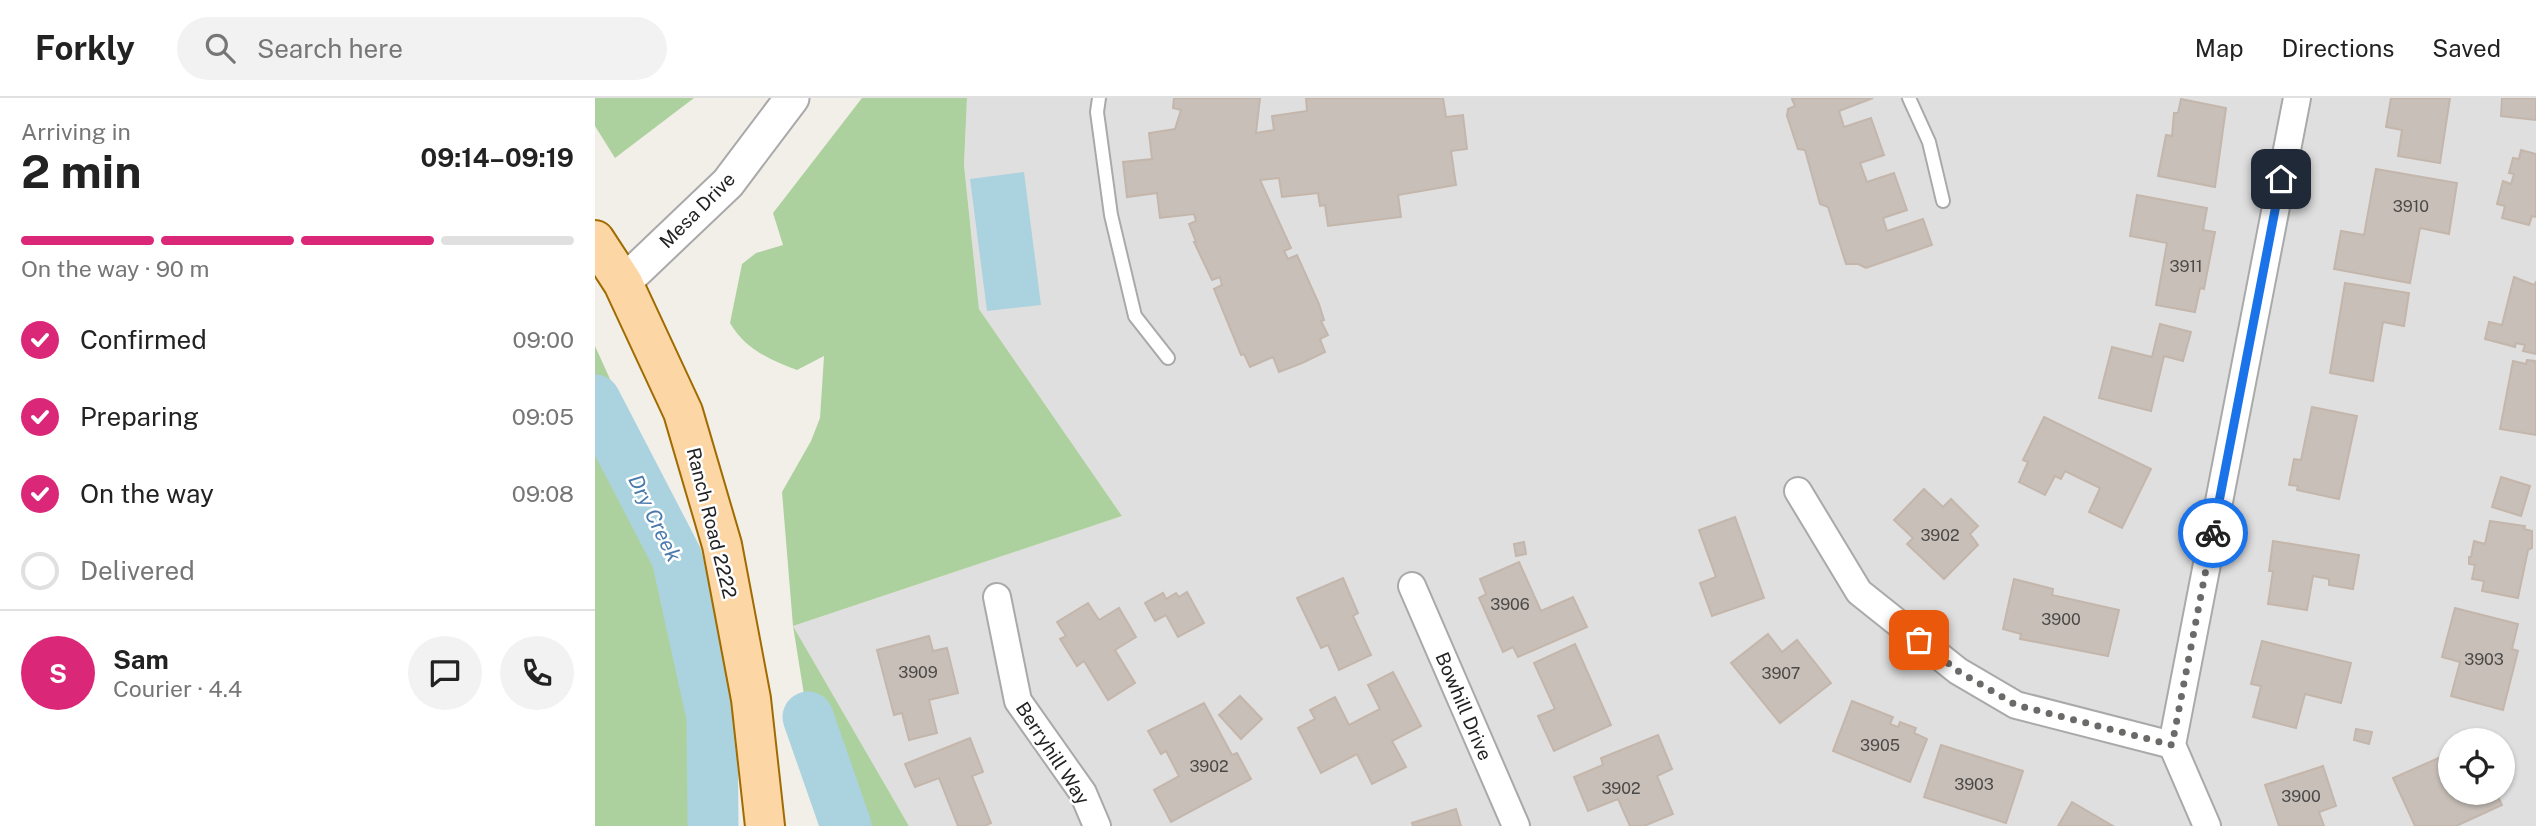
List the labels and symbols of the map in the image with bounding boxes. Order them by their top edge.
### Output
pin [2251,149,2311,209]
street label: Mesa Drive [655,168,739,252]
house number: 3910 [2393,197,2429,216]
house number: 3911 [2170,257,2203,276]
street label: Ranch Road 2222 [683,445,741,601]
water label: Dry Creek [623,470,687,566]
courier [2178,498,2248,568]
house number: 3902 [1920,526,1960,545]
house number: 3906 [1490,595,1530,614]
pin [1889,610,1949,670]
house number: 3900 [2041,610,2081,629]
street label: Bowhill Drive [1431,649,1497,763]
house number: 3903 [2464,650,2504,669]
house number: 3909 [898,663,938,682]
house number: 3907 [1762,664,1800,683]
street label: Berryhill Way [1012,698,1094,808]
house number: 3905 [1860,736,1900,755]
house number: 3902 [1189,757,1229,776]
house number: 3903 [1954,775,1994,794]
house number: 3902 [1601,779,1641,798]
house number: 3900 [2281,787,2321,806]

